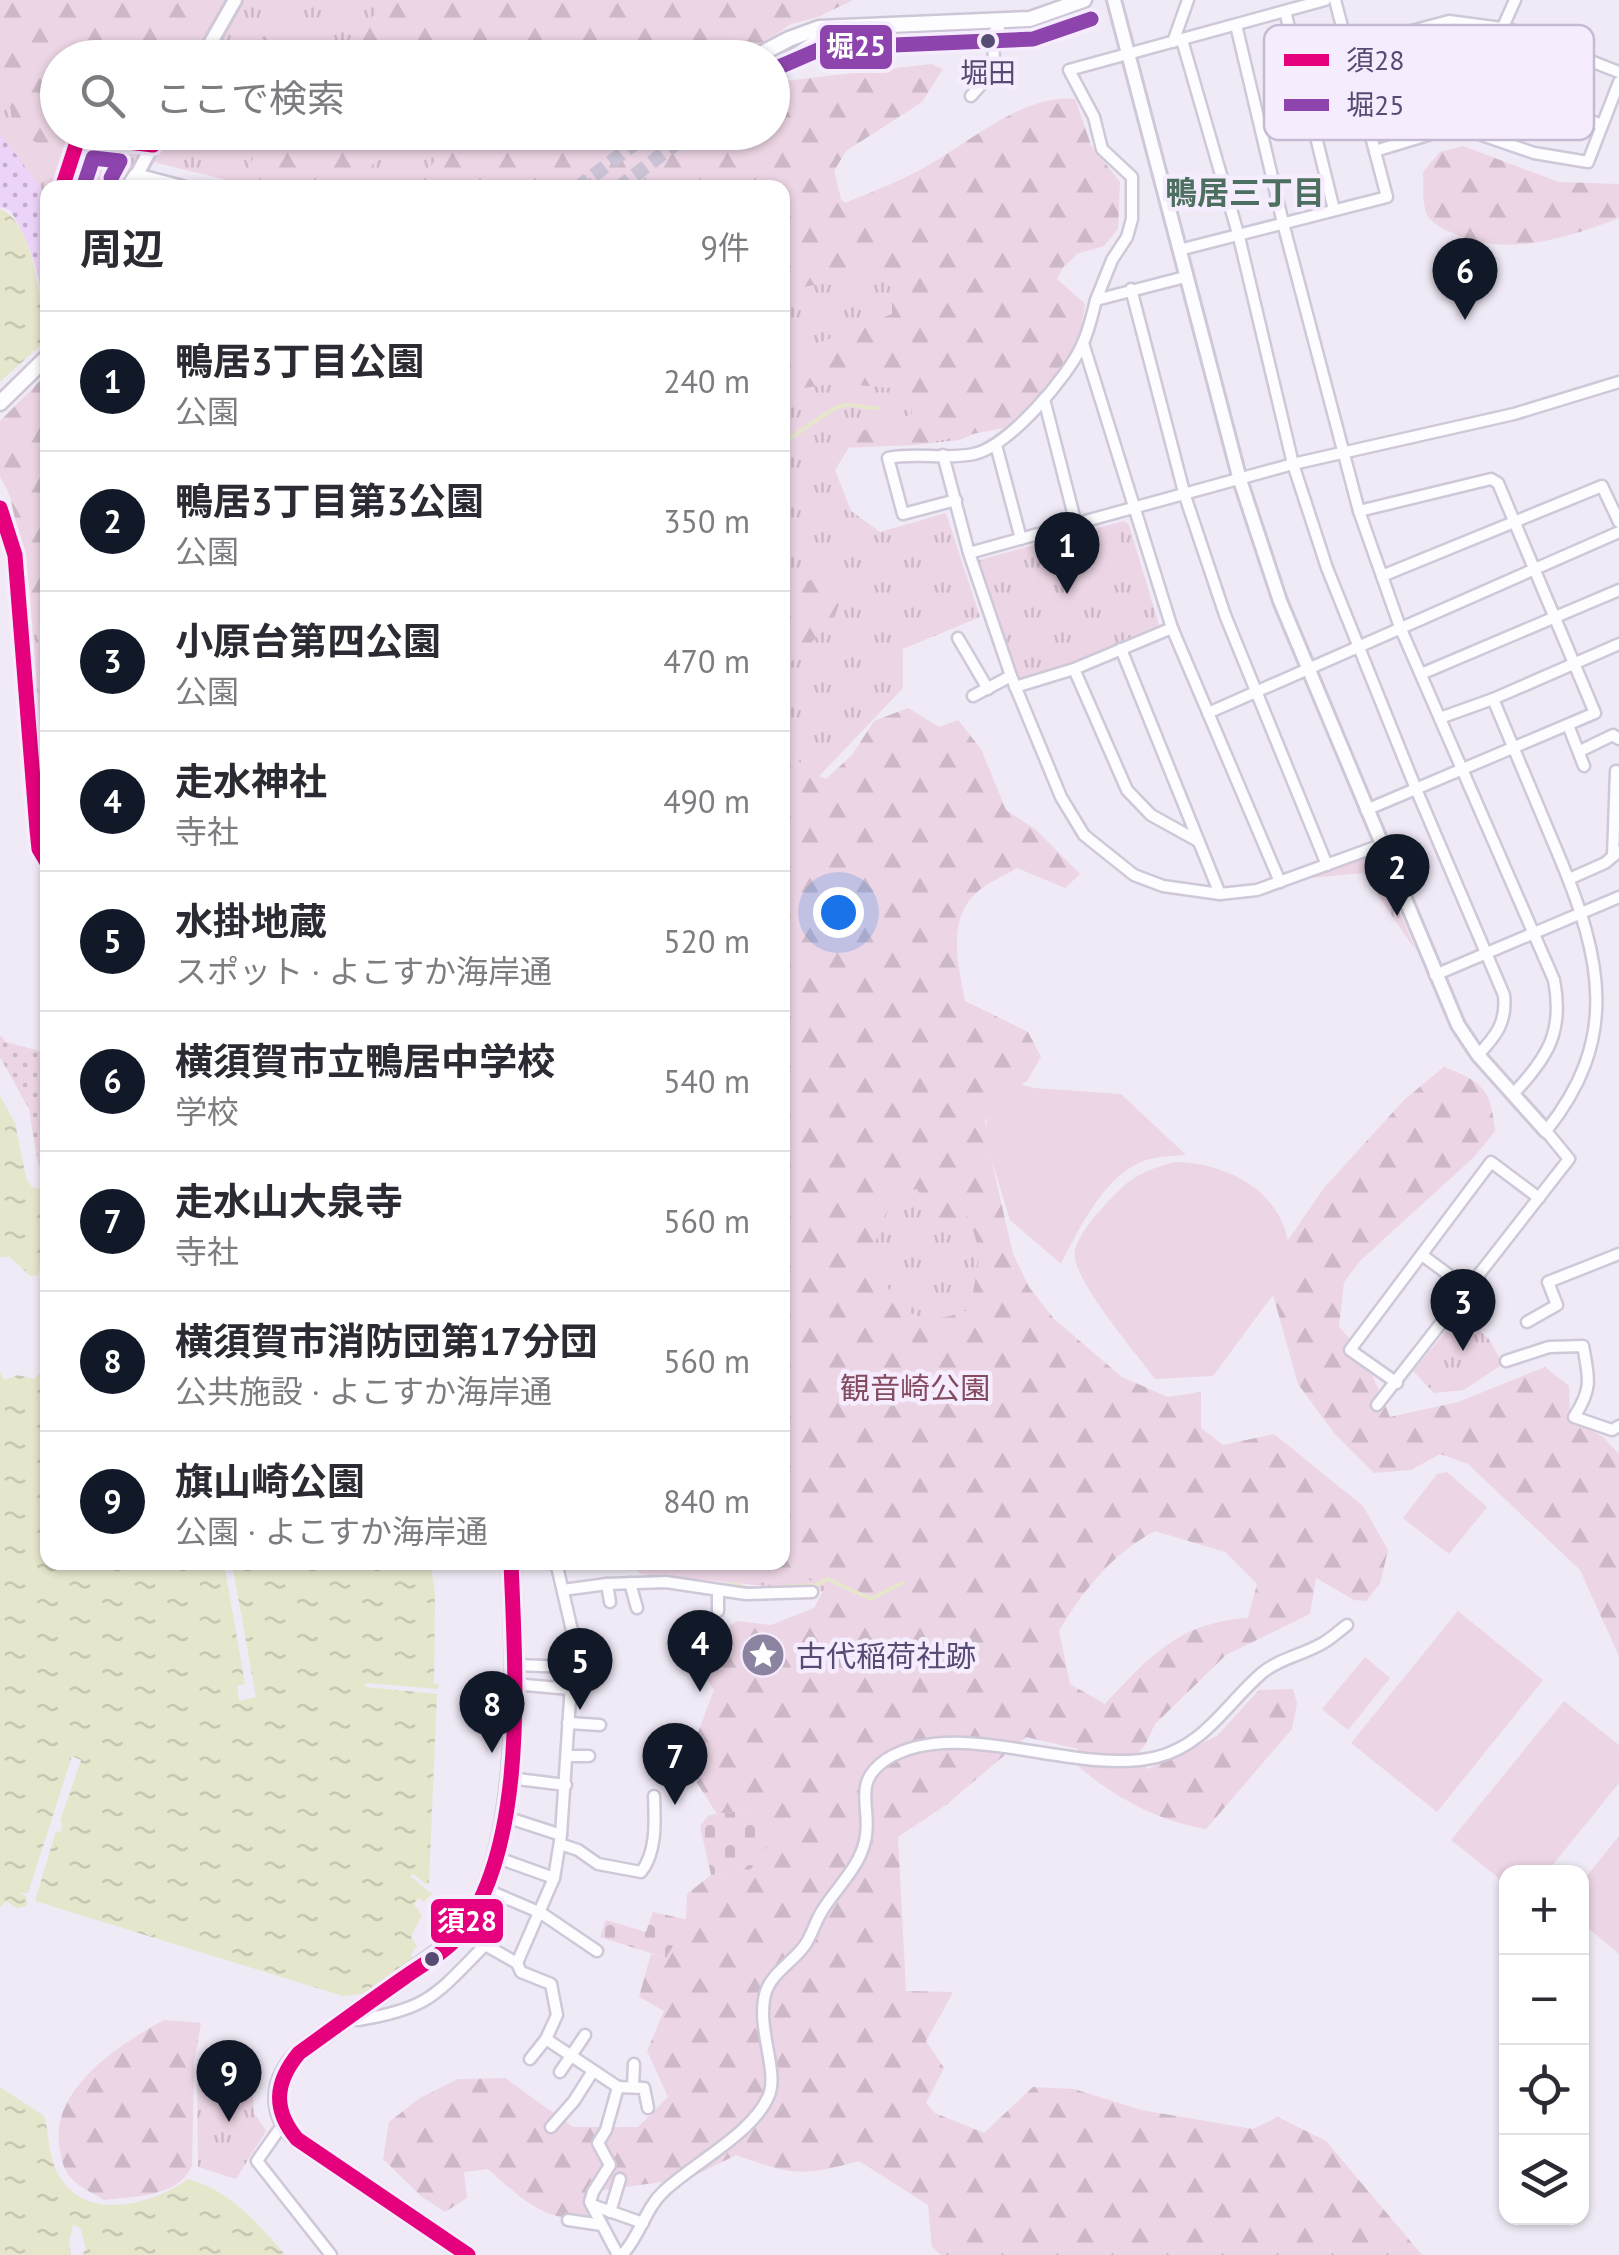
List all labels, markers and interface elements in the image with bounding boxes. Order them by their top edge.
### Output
line badge: 堀25 [818,23,894,71]
legend [1264,25,1594,140]
text: 堀25 [826,27,886,64]
marker: 堀田 [978,31,998,51]
search box [40,40,790,150]
text: 須28 [1346,41,1405,78]
place label: 堀田 [960,54,1016,91]
icon: search [75,68,130,123]
text: ここで検索 [155,73,345,122]
text: 堀25 [1346,86,1405,123]
district label: 鴨居三丁目 [1165,171,1325,213]
text: 周辺 [80,221,164,276]
text: 9件 [701,226,750,268]
pin: 6 [1432,238,1498,320]
text: 鴨居3丁目公園 [175,336,425,385]
text: 1 [103,360,122,402]
text: 240 m [663,360,750,402]
text: 公園 [175,390,239,432]
text: 鴨居3丁目第3公園 [175,476,484,525]
text: 2 [103,500,122,542]
text: 350 m [663,500,750,542]
pin: 1 [1034,512,1100,594]
text: 公園 [175,530,239,572]
text: 小原台第四公園 [175,616,441,665]
text: 3 [103,640,122,682]
text: 470 m [663,640,750,682]
text: 公園 [175,670,239,712]
text: 走水神社 [175,756,327,805]
text: 4 [103,780,122,822]
text: 490 m [663,780,750,822]
text: 寺社 [175,810,239,852]
pin: 2 [1364,834,1430,916]
your location [813,887,864,938]
text: 水掛地蔵 [175,896,327,945]
text: 5 [103,920,122,962]
text: 520 m [663,920,750,962]
text: スポット · よこすか海岸通 [175,950,552,992]
text: 横須賀市立鴨居中学校 [175,1036,555,1085]
text: 6 [103,1060,122,1102]
text: 540 m [663,1060,750,1102]
text: 学校 [175,1090,239,1132]
text: 走水山大泉寺 [175,1176,403,1225]
text: 7 [103,1200,122,1242]
text: 560 m [663,1200,750,1242]
text: 寺社 [175,1230,239,1272]
pin: 3 [1430,1268,1496,1351]
text: 横須賀市消防団第17分団 [175,1316,598,1365]
text: 8 [103,1340,122,1382]
text: 560 m [663,1340,750,1382]
park label: 観音崎公園 [840,1368,990,1407]
text: 公共施設 · よこすか海岸通 [175,1370,552,1412]
text: 旗山崎公園 [175,1456,365,1505]
text: 9 [103,1480,122,1522]
text: 840 m [663,1480,750,1522]
text: 公園 · よこすか海岸通 [175,1510,488,1552]
pin: 4 [668,1610,732,1692]
pin: 5 [548,1628,612,1710]
place icon: 古代稲荷社跡 [740,1632,786,1678]
place label: 古代稲荷社跡 [796,1636,976,1675]
pin: 8 [460,1670,524,1753]
pin: 7 [642,1722,708,1805]
map controls [1499,1865,1589,2225]
button: + [1499,1865,1589,1955]
line badge: 須28 [429,1897,505,1945]
text: 須28 [437,1902,497,1939]
unlabelled marker [422,1949,442,1969]
button: − [1499,1955,1589,2045]
pin: 9 [196,2040,262,2122]
button: locate [1499,2045,1589,2135]
button: layers [1499,2135,1589,2225]

